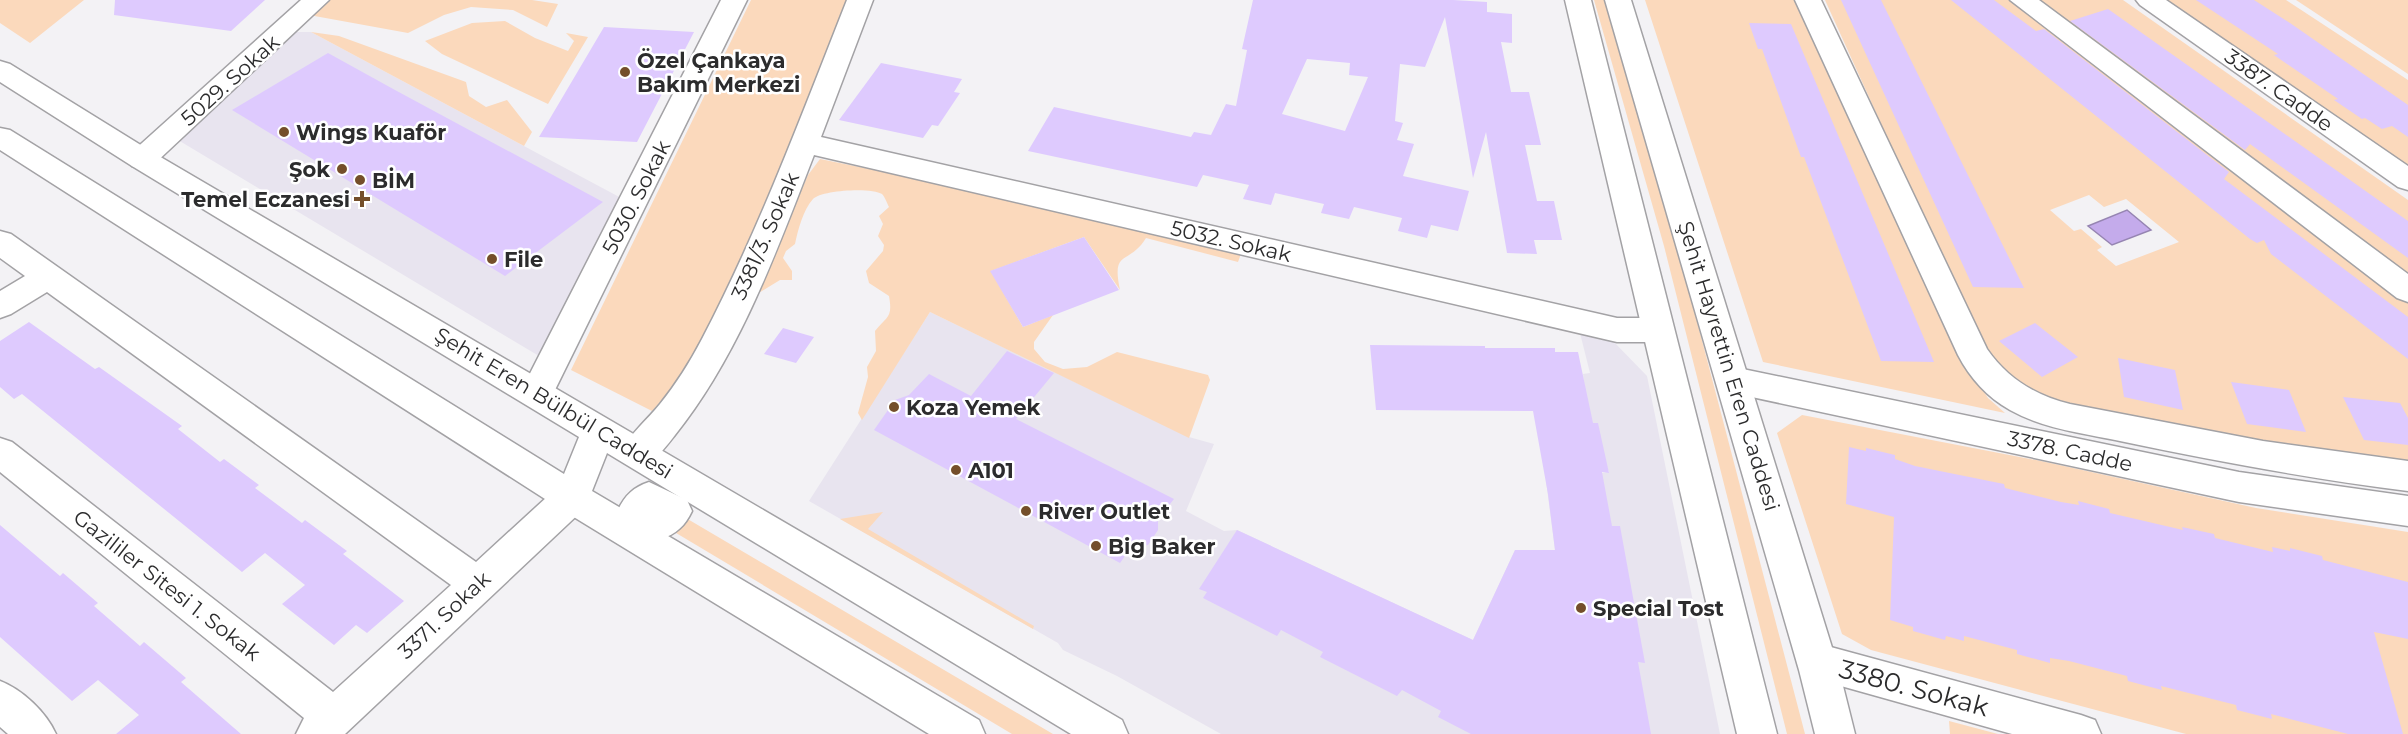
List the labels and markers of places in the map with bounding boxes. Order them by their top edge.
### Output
place label: Özel Çankaya Bakım Merkezi [637,47,800,97]
marker: Özel Çankaya Bakım Merkezi [618,65,632,79]
place label: Wings Kuaför [296,120,446,145]
marker: Wings Kuaför [277,125,291,139]
place label: Şok [289,157,330,182]
marker: Şok [335,162,349,176]
place label: BİM [372,167,415,193]
marker: BİM [353,173,367,187]
place label: Temel Eczanesi [181,187,350,212]
marker: Temel Eczanesi [355,192,369,206]
place label: File [504,247,543,272]
marker: File [485,252,499,266]
place label: Koza Yemek [906,395,1041,420]
marker: Koza Yemek [887,400,901,414]
place label: A101 [967,458,1014,483]
marker: A101 [949,463,963,477]
place label: River Outlet [1038,499,1170,524]
marker: River Outlet [1019,504,1033,518]
place label: Big Baker [1108,534,1216,559]
marker: Big Baker [1089,539,1103,553]
place label: Special Tost [1593,596,1724,621]
marker: Special Tost [1574,601,1588,615]

